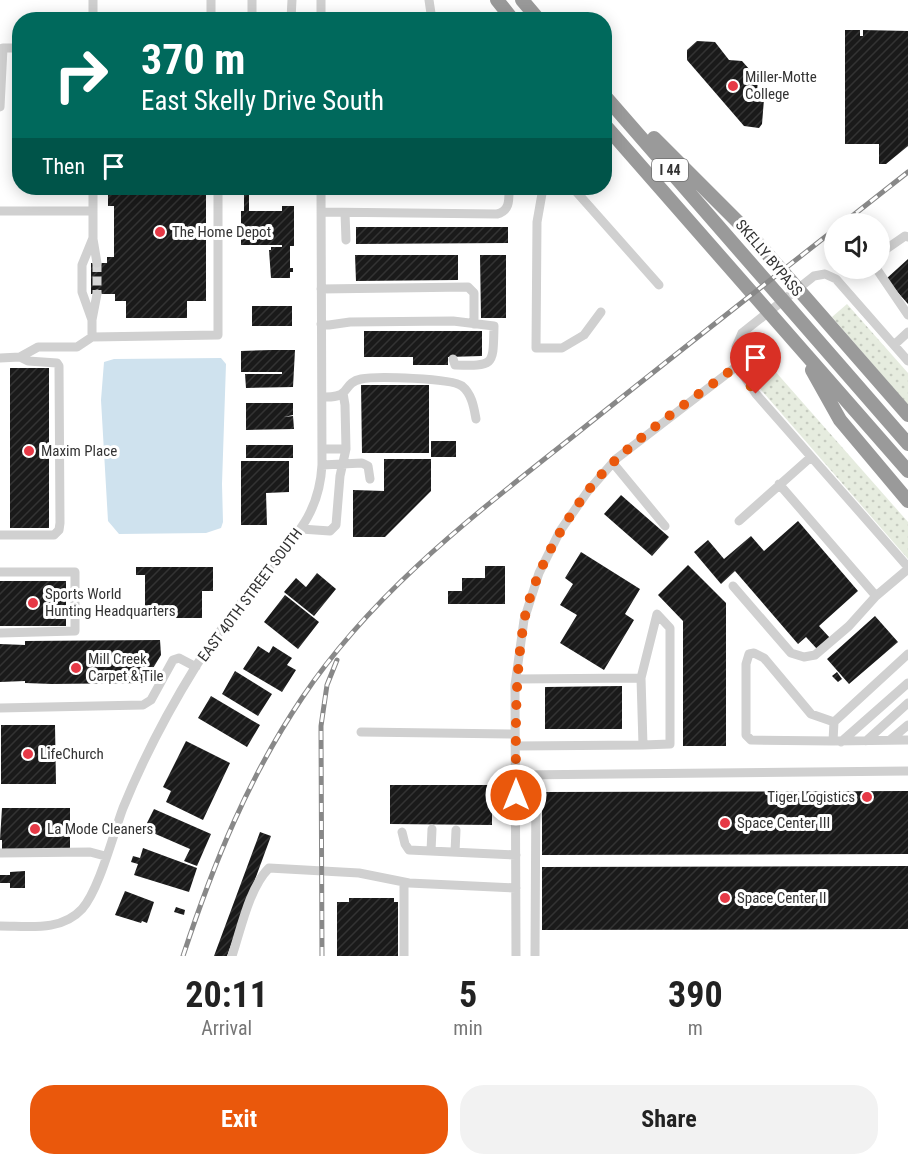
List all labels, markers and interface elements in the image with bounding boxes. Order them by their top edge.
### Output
text: 370 m [141,35,246,84]
icon: right [42,36,120,114]
place label: Miller-Motte College [745,68,817,103]
marker: Miller-Motte College [726,79,740,93]
text: East Skelly Drive South [141,85,384,117]
icon: arrive [97,150,130,183]
text: Then [42,154,85,179]
road number: I 44 [652,159,688,181]
map controls [824,213,890,279]
button: sound [824,213,890,279]
street label: SKELLY BYPASS [732,216,806,300]
place label: The Home Depot [172,223,271,241]
marker: The Home Depot [153,225,167,239]
pin [730,332,781,394]
icon: arrive [739,341,772,374]
place label: Maxim Place [41,442,117,460]
marker: Maxim Place [22,444,36,458]
street label: EAST 40TH STREET SOUTH [194,525,306,665]
place label: Sports World Hunting Headquarters [45,585,176,620]
marker: Sports World Hunting Headquarters [26,596,40,610]
place label: Mill Creek Carpet & Tile [88,650,164,685]
marker: Mill Creek Carpet & Tile [69,661,83,675]
place label: LifeChurch [40,745,104,763]
marker: LifeChurch [21,747,35,761]
position arrow [484,763,548,827]
place label: Tiger Logistics [767,788,855,806]
marker: Tiger Logistics [860,790,874,804]
place label: Space Center III [737,814,830,832]
marker: Space Center III [718,816,732,830]
place label: La Mode Cleaners [47,820,154,838]
marker: La Mode Cleaners [28,822,42,836]
place label: Space Center II [737,889,827,907]
marker: Space Center II [718,891,732,905]
text: 20:11 [185,974,268,1016]
text: 5 [459,974,477,1016]
text: 390 [668,974,723,1016]
text: Arrival [201,1016,252,1040]
text: min [453,1016,483,1040]
text: m [688,1016,703,1040]
button: Exit [30,1085,448,1154]
button: Share [460,1085,878,1154]

